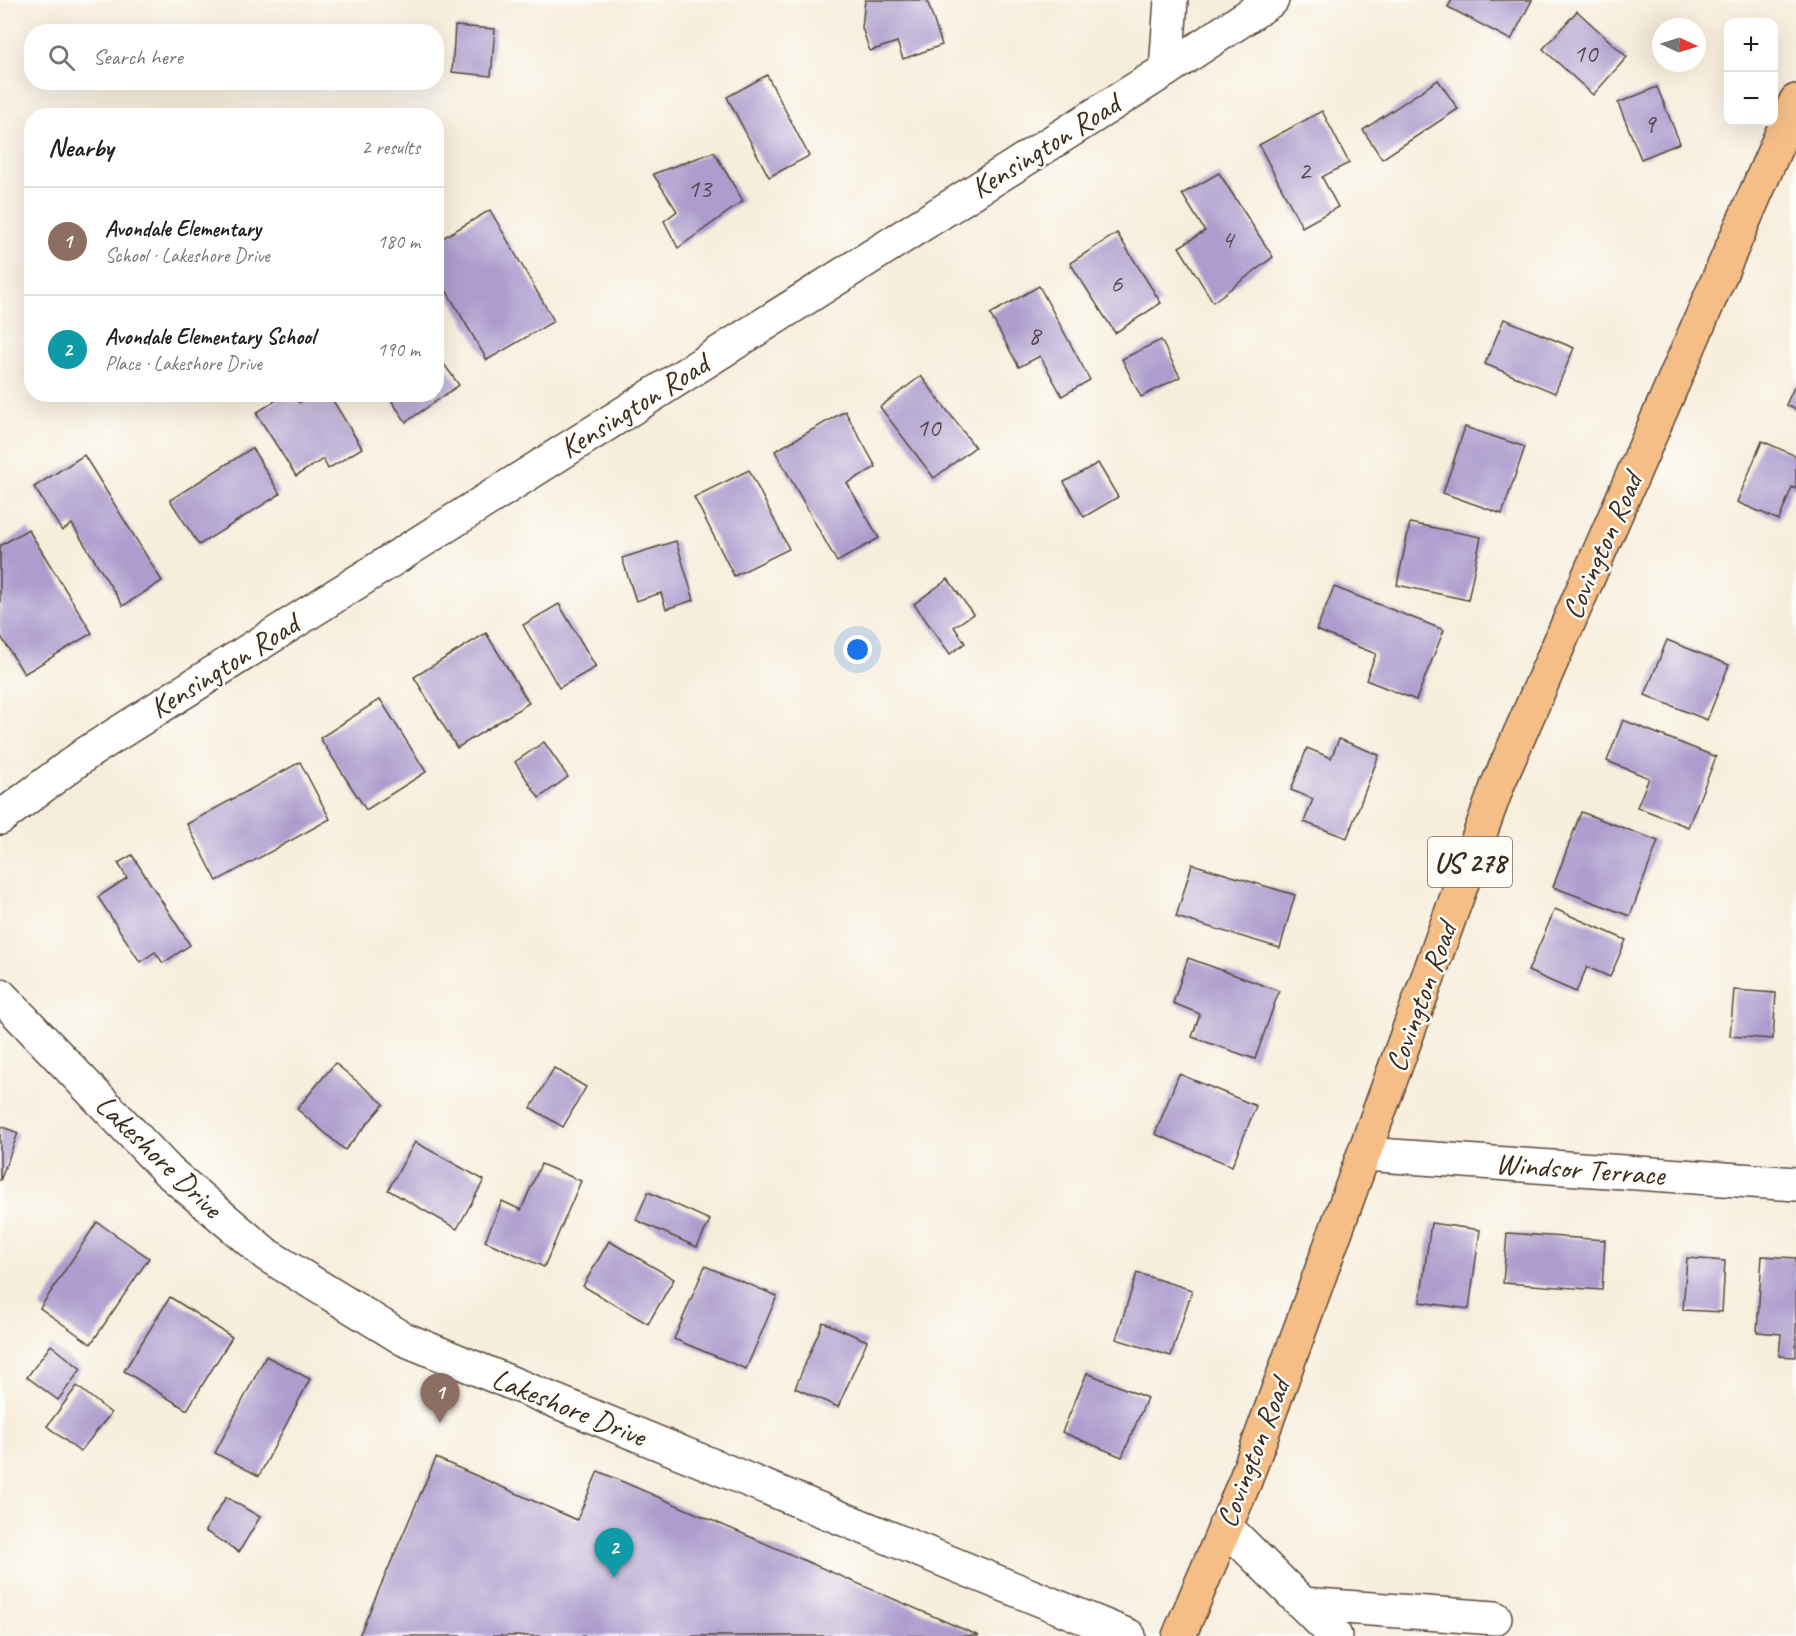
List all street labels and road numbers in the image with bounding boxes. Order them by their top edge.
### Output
street label: Kensington Road [963,83,1130,207]
street label: Kensington Road [552,343,719,467]
street label: Covington Road [1553,463,1653,625]
street label: Kensington Road [142,603,309,727]
road number: US 278 [1428,837,1512,887]
street label: Covington Road [1376,913,1467,1077]
street label: Lakeshore Drive [87,1086,232,1228]
street label: Windsor Terrace [1494,1144,1668,1194]
street label: Lakeshore Drive [487,1359,653,1456]
street label: Covington Road [1207,1369,1300,1533]

